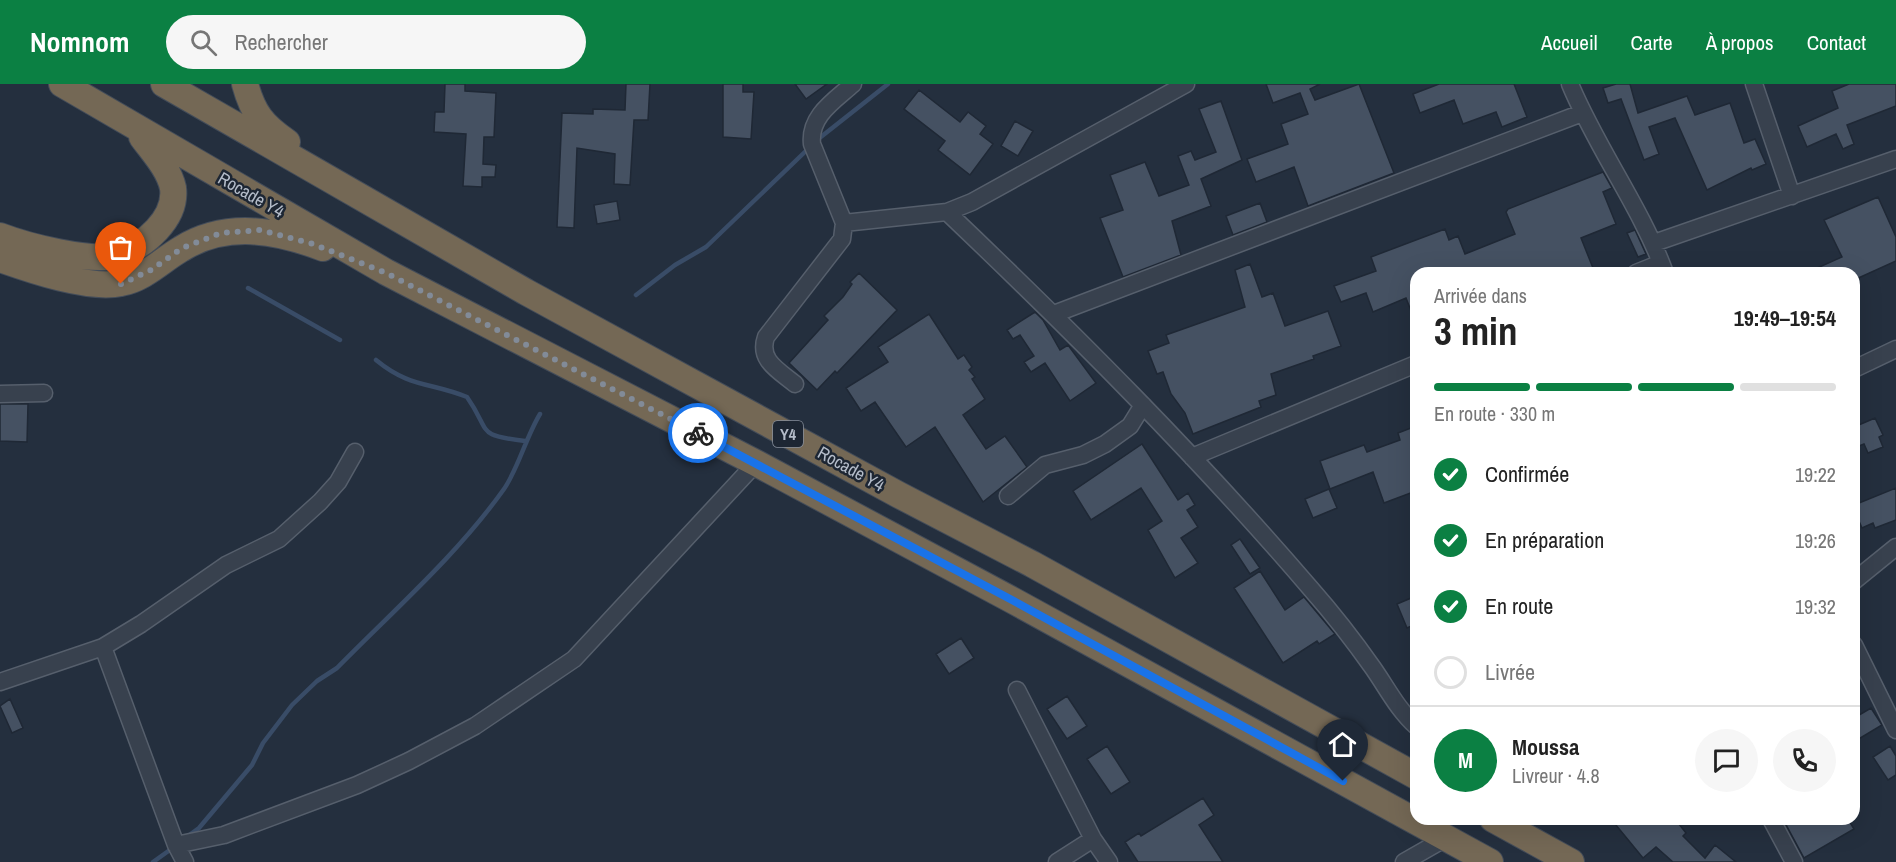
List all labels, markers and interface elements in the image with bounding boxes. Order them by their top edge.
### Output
search box [166,15,586,69]
text: Nomnom [30,23,130,61]
icon: search [187,26,220,59]
text: Rechercher [235,27,328,57]
text: Accueil [1541,28,1598,57]
text: Carte [1631,28,1673,57]
text: À propos [1706,28,1774,57]
text: Contact [1807,28,1866,57]
street label: Rocade Y4 [213,166,289,224]
pin [95,222,146,284]
icon: bag [104,231,137,264]
text: Arrivée dans [1434,282,1527,309]
text: 19:49–19:54 [1734,303,1836,333]
text: 3 min [1434,305,1518,357]
text: En route · 330 m [1434,400,1555,427]
courier [668,403,728,463]
icon: bike [682,417,715,450]
road number: Y4 [773,421,803,447]
street label: Rocade Y4 [813,440,889,497]
icon: check [1434,458,1467,491]
text: Confirmée [1485,459,1569,489]
text: 19:22 [1795,461,1836,488]
icon: check [1434,524,1467,557]
text: En préparation [1485,525,1604,555]
text: 19:26 [1795,527,1836,554]
icon: check [1434,590,1467,623]
text: En route [1485,591,1553,621]
text: 19:32 [1795,593,1836,620]
text: Livrée [1485,657,1535,687]
pin [1317,719,1368,781]
icon: home [1326,728,1359,761]
button: chat [1695,729,1758,792]
button: phone [1773,729,1836,792]
text: Moussa [1512,732,1579,762]
text: M [1458,745,1473,775]
text: Livreur · 4.8 [1512,762,1600,789]

